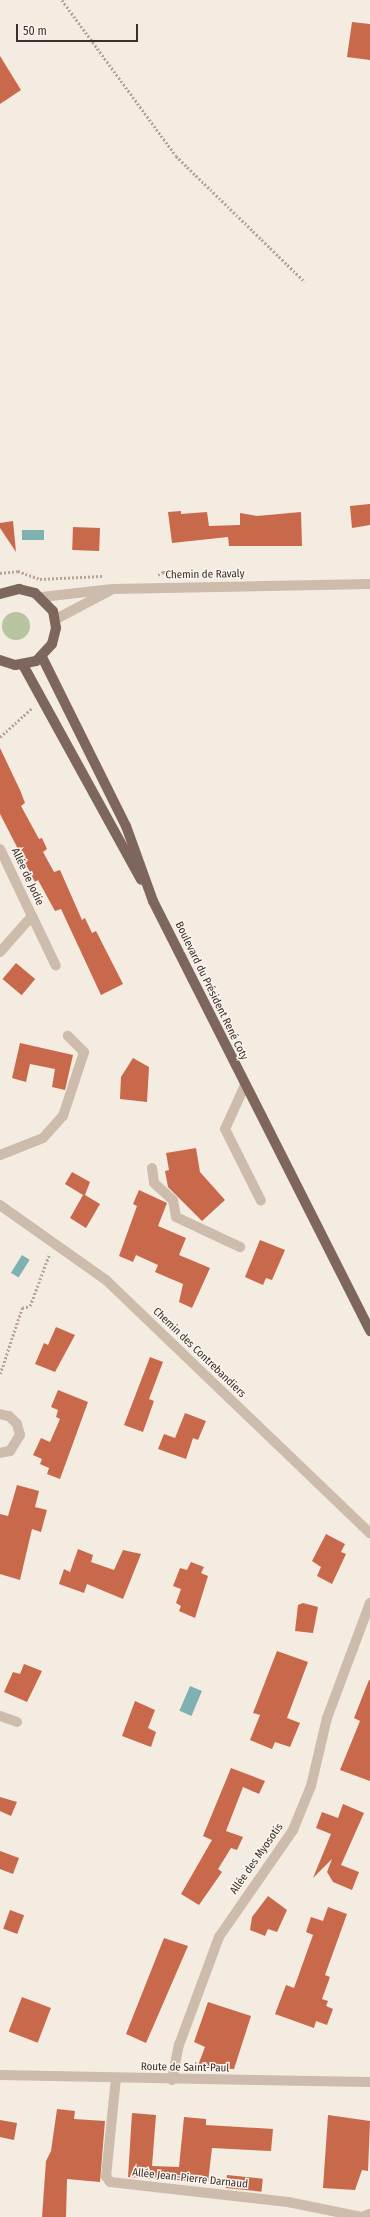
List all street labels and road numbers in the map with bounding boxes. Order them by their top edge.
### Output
street label: Chemin de Ravaly [165,568,245,582]
street label: Allée de Jodie [8,846,46,908]
street label: Boulevard du Président René Coty [172,920,250,1062]
street label: Chemin des Contrebandiers [150,1305,248,1401]
street label: Allée des Myosotis [228,1821,286,1897]
street label: Route de Saint-Paul [141,2061,229,2075]
street label: Allée Jean-Pierre Darnaud [131,2166,249,2192]

